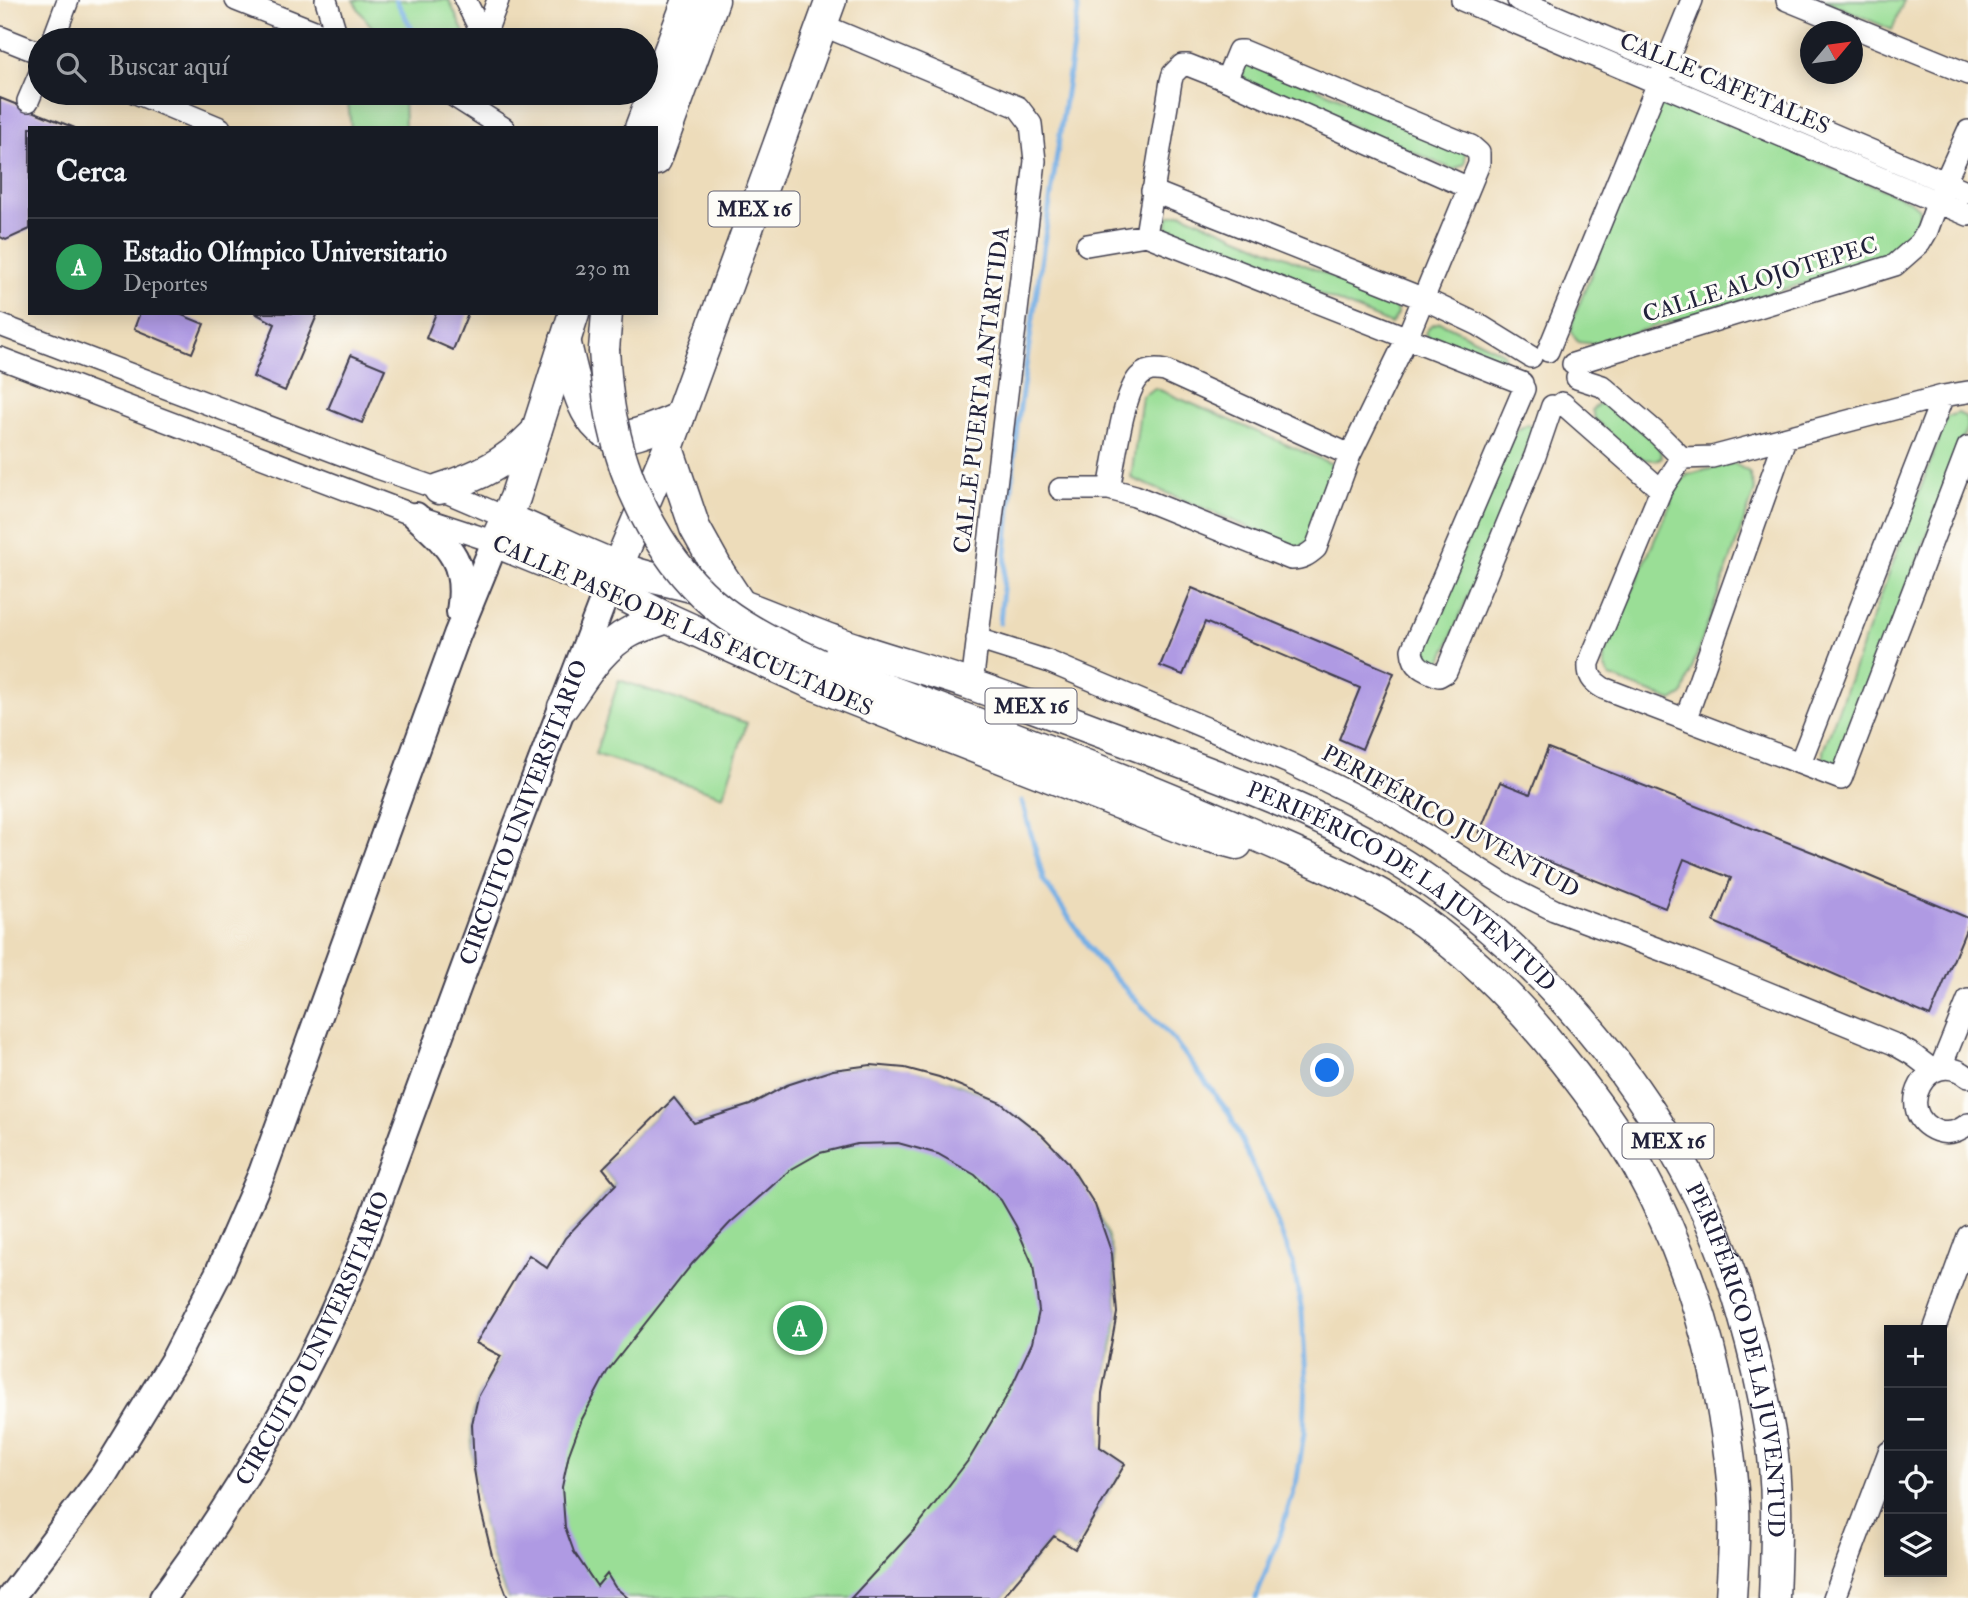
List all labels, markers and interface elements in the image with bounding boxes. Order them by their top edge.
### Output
north arrow [1800,21,1863,84]
street label: CALLE CAFETALES [1615,26,1834,141]
search box [28,28,658,105]
icon: search [52,48,90,86]
text: Buscar aquí [108,51,228,83]
text: Cerca [56,153,126,190]
road number: MEX 16 [708,192,800,227]
street label: CALLE PUERTA ANTARTIDA [947,225,1016,555]
street label: CALLE ALOJOTEPEC [1639,230,1881,329]
text: Estadio Olímpico Universitario [123,237,447,269]
text: A [72,253,86,282]
text: 230 m [575,253,630,282]
text: Deportes [123,269,208,298]
street label: CALLE PASEO DE LAS FACULTADES [488,528,878,723]
street label: CIRCUITO UNIVERSITARIO [453,656,594,969]
road number: MEX 16 [986,688,1076,724]
street label: PERIFÉRICO JUVENTUD [1317,738,1585,904]
street label: PERIFÉRICO DE LA JUVENTUD [1243,775,1562,998]
your location [1310,1053,1344,1087]
road number: MEX 16 [1622,1124,1714,1158]
street label: PERIFÉRICO DE LA JUVENTUD [1679,1178,1790,1538]
street label: CIRCUITO UNIVERSITARIO [229,1187,396,1491]
pin: A [777,1302,823,1354]
map controls [1884,1325,1947,1577]
button: + [1884,1325,1947,1388]
button: − [1884,1388,1947,1451]
button: locate [1884,1451,1947,1514]
button: layers [1884,1514,1947,1577]

